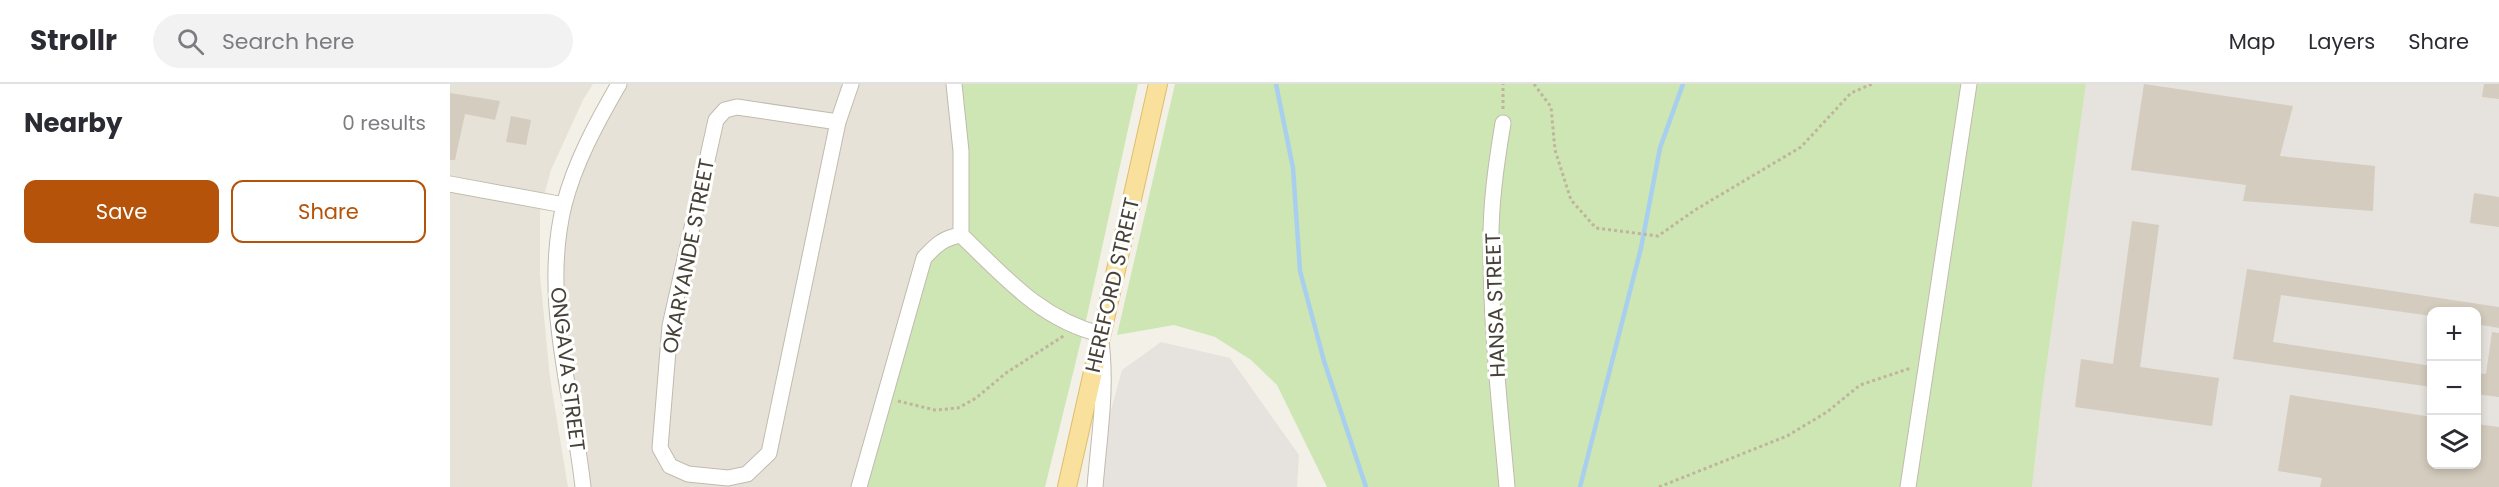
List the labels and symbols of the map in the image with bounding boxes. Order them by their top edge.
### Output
street label: OKARYANDE STREET [655,156,721,356]
street label: HEREFORD STREET [1078,195,1146,375]
street label: HANSA STREET [1478,232,1512,378]
street label: ONGAVA STREET [544,285,592,453]

